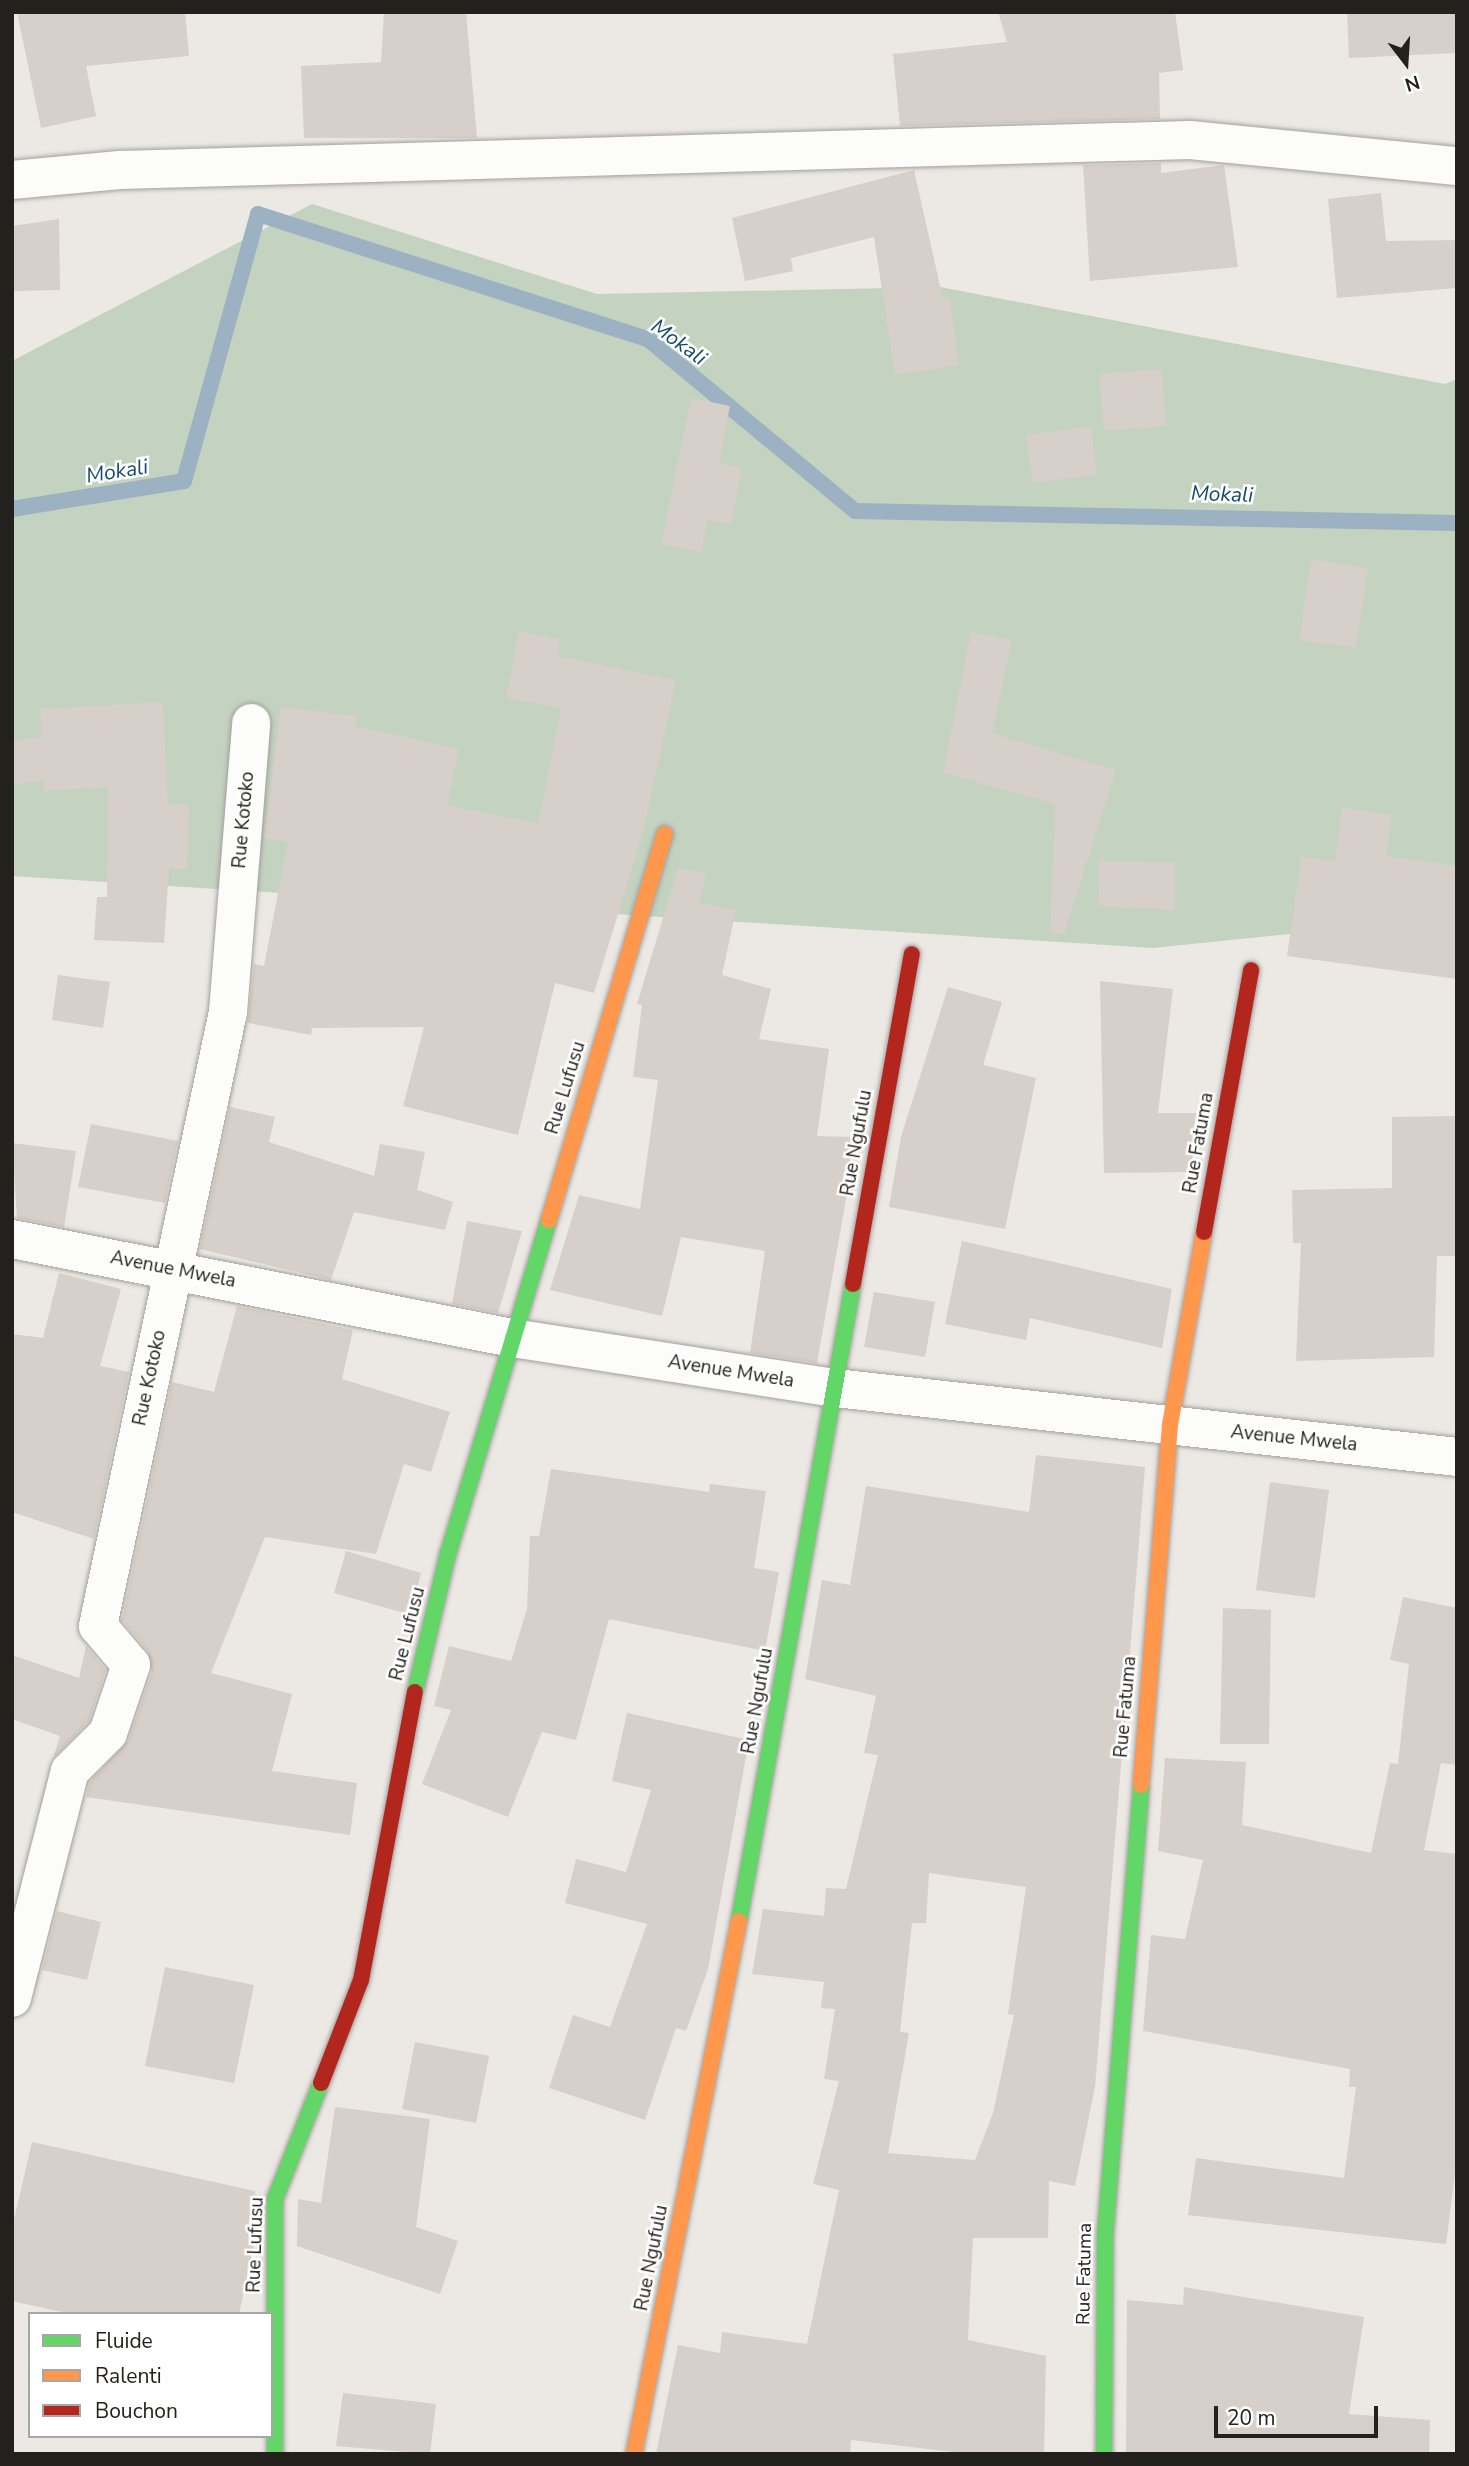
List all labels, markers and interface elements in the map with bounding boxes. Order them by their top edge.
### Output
north arrow [1371,28,1441,98]
text: N [1402,69,1423,98]
water label: Mokali [646,314,712,370]
water label: Mokali [84,454,150,488]
water label: Mokali [1190,480,1254,508]
street label: Rue Kotoko [228,770,260,870]
street label: Rue Lufusu [541,1039,591,1137]
street label: Rue Ngufulu [836,1088,878,1198]
street label: Rue Fatuma [1179,1091,1219,1195]
street label: Avenue Mwela [108,1247,238,1293]
street label: Rue Kotoko [129,1328,171,1428]
street label: Avenue Mwela [666,1351,796,1393]
street label: Avenue Mwela [1229,1421,1359,1457]
street label: Rue Lufusu [385,1585,431,1683]
street label: Rue Ngufulu [737,1646,779,1756]
street label: Rue Fatuma [1110,1655,1142,1759]
street label: Rue Lufusu [243,2197,269,2293]
street label: Rue Ngufulu [631,2203,673,2313]
street label: Rue Fatuma [1073,2223,1097,2325]
legend [28,2312,273,2438]
text: Fluide [95,2327,153,2355]
text: Ralenti [95,2362,162,2390]
scale bar [1217,2392,1382,2436]
text: Bouchon [95,2397,178,2425]
text: 20 m [1227,2404,1276,2432]

